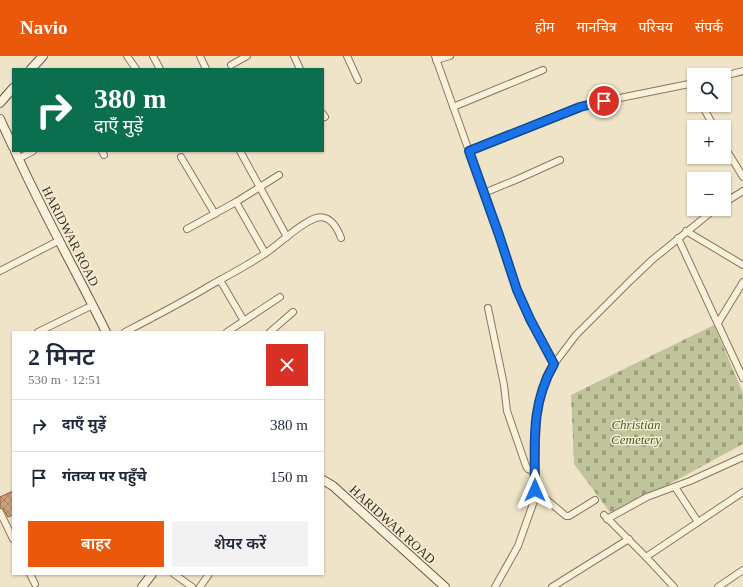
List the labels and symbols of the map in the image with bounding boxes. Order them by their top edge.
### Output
pin [587,84,621,118]
street label: HARIDWAR ROAD [39,184,102,289]
park label: Christian Cemetery [611,417,661,447]
position arrow [514,469,556,511]
street label: HARIDWAR ROAD [347,482,439,567]

